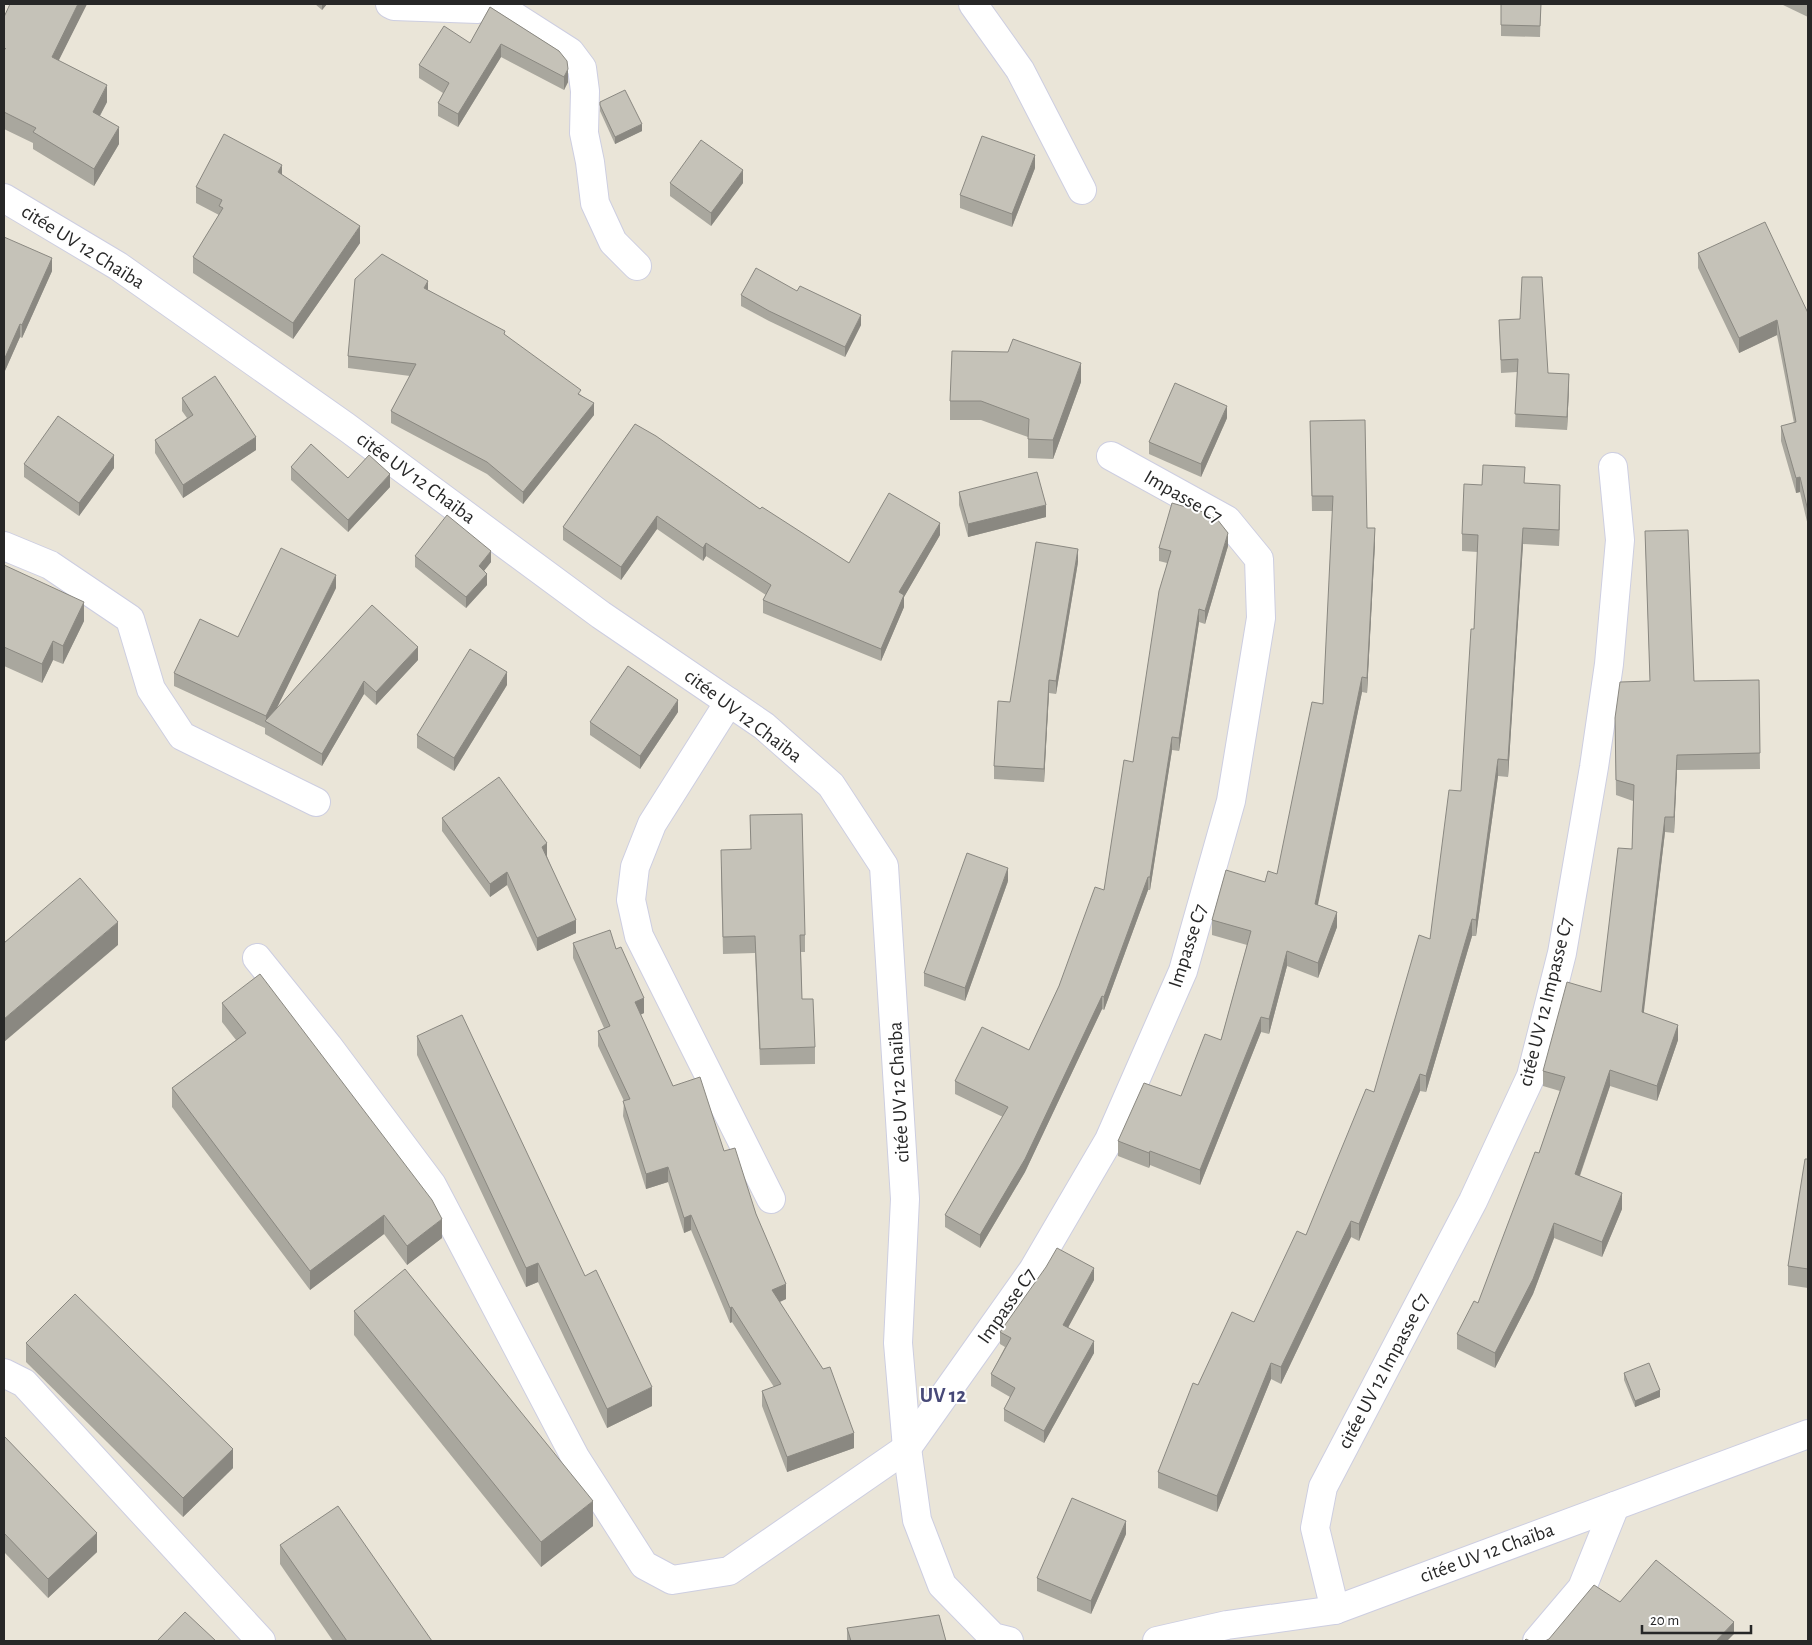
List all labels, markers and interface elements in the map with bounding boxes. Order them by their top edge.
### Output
street label: citée UV 12 Chaïba [18,201,148,293]
street label: citée UV 12 Chaïba [353,428,479,528]
street label: Impasse C7 [1140,467,1226,527]
street label: citée UV 12 Chaïba [681,666,805,766]
street label: Impasse C7 [1165,902,1211,990]
street label: citée UV 12 Impasse C7 [1515,915,1577,1089]
street label: citée UV 12 Chaïba [885,1021,913,1163]
street label: Impasse C7 [974,1265,1040,1347]
street label: citée UV 12 Impasse C7 [1334,1290,1434,1452]
district label: UV 12 [920,1385,966,1406]
street label: citée UV 12 Chaïba [1417,1519,1557,1587]
scale bar [1642,1602,1751,1634]
text: 20 m [1650,1613,1679,1628]

